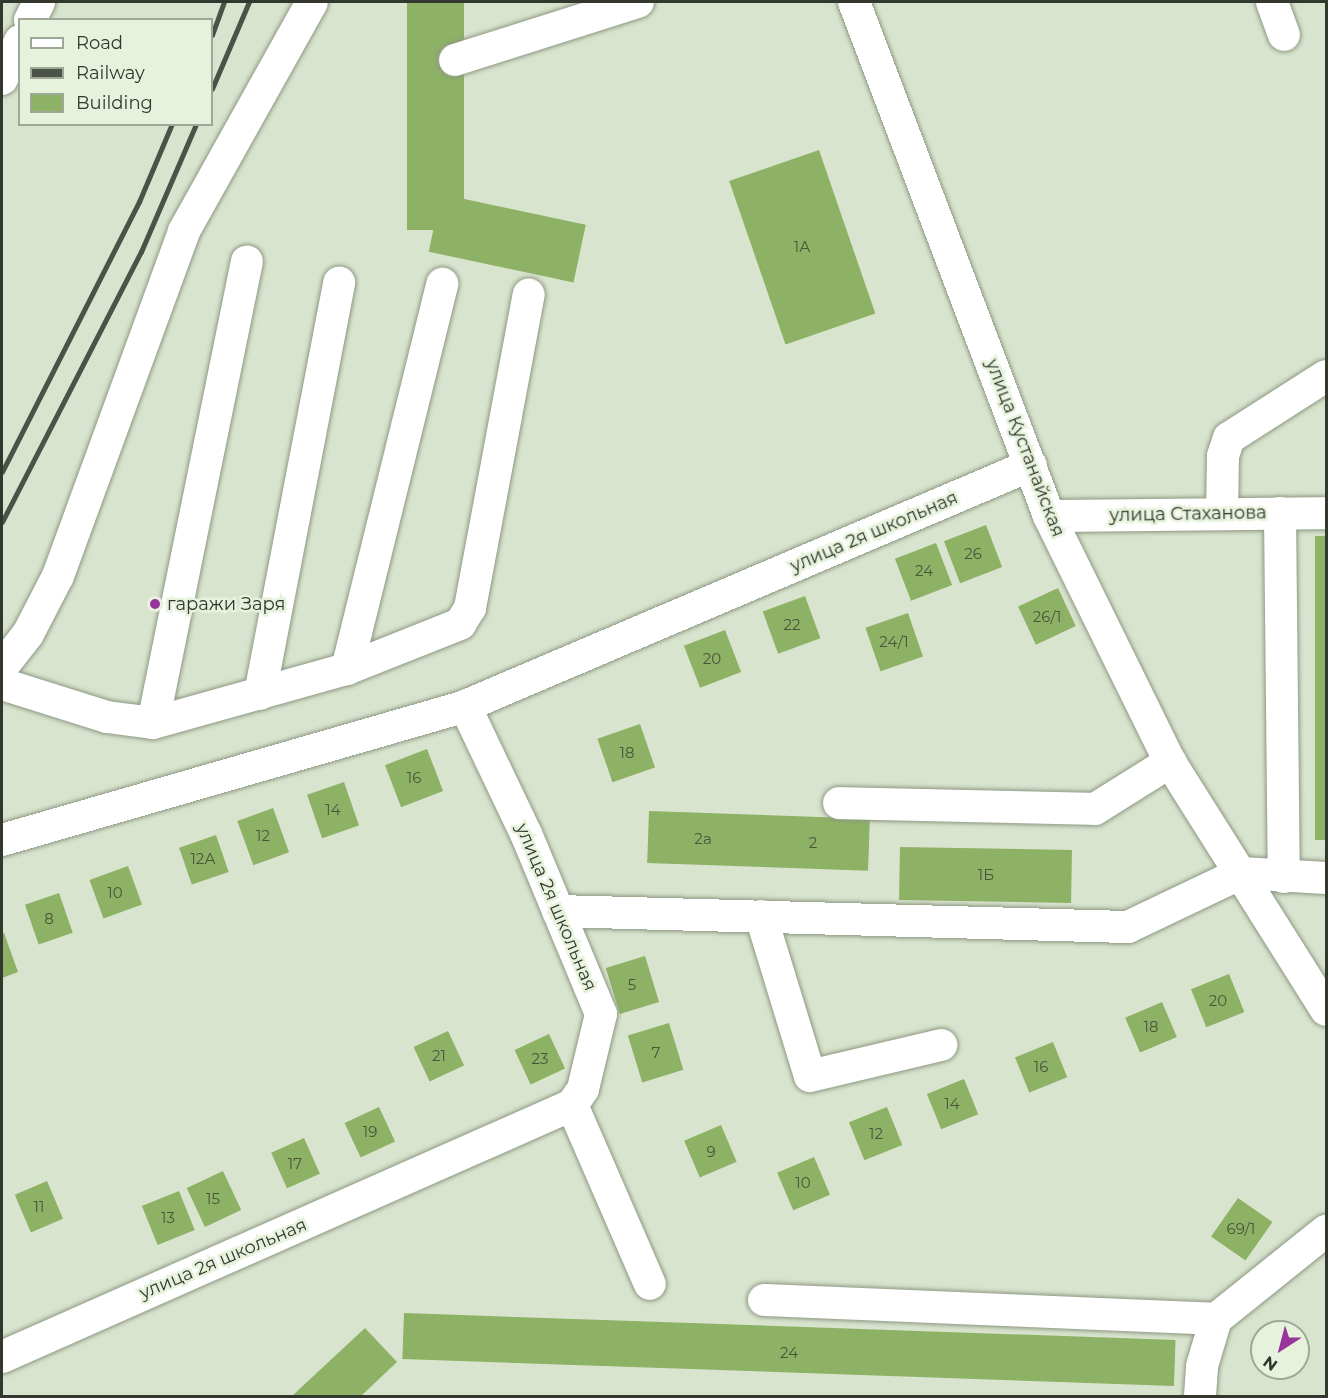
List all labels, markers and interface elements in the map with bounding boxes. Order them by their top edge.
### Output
legend [18,18,213,126]
text: Road [76,32,123,54]
text: Railway [76,62,145,84]
text: Building [76,92,153,114]
house number: 1А [794,238,810,256]
street label: улица Кустанайская [981,356,1069,540]
street label: улица 2я школьная [787,487,961,577]
street label: улица Стаханова [1109,502,1267,526]
house number: 26 [964,545,982,563]
house number: 24 [915,562,933,580]
place label: гаражи Заря [167,593,285,615]
marker: гаражи Заря [148,597,162,611]
house number: 26/1 [1033,608,1061,626]
house number: 22 [783,616,801,634]
house number: 24/1 [879,633,909,651]
house number: 20 [703,650,721,668]
house number: 18 [620,744,634,762]
house number: 16 [407,769,421,787]
house number: 14 [325,801,341,819]
street label: улица 2я школьная [511,820,601,994]
house number: 12 [256,827,270,845]
house number: 2а [694,830,712,848]
house number: 2 [809,834,817,852]
house number: 12А [190,850,216,868]
house number: 1Б [978,866,994,884]
house number: 10 [107,884,123,902]
house number: 8 [44,910,54,928]
house number: 5 [628,976,636,994]
house number: 20 [1209,992,1227,1010]
house number: 18 [1144,1018,1158,1036]
house number: 7 [652,1044,660,1062]
house number: 21 [432,1047,446,1065]
house number: 23 [532,1050,548,1068]
house number: 16 [1034,1058,1048,1076]
house number: 14 [944,1095,960,1113]
house number: 19 [363,1123,377,1141]
house number: 12 [869,1125,883,1143]
house number: 9 [706,1143,716,1161]
house number: 17 [288,1155,302,1173]
house number: 10 [795,1174,811,1192]
house number: 15 [206,1190,220,1208]
house number: 11 [34,1198,44,1216]
house number: 13 [161,1209,175,1227]
street label: улица 2я школьная [136,1214,310,1304]
house number: 69/1 [1227,1220,1255,1238]
north arrow [1250,1320,1310,1380]
house number: 24 [780,1344,798,1362]
text: N [1259,1352,1281,1375]

